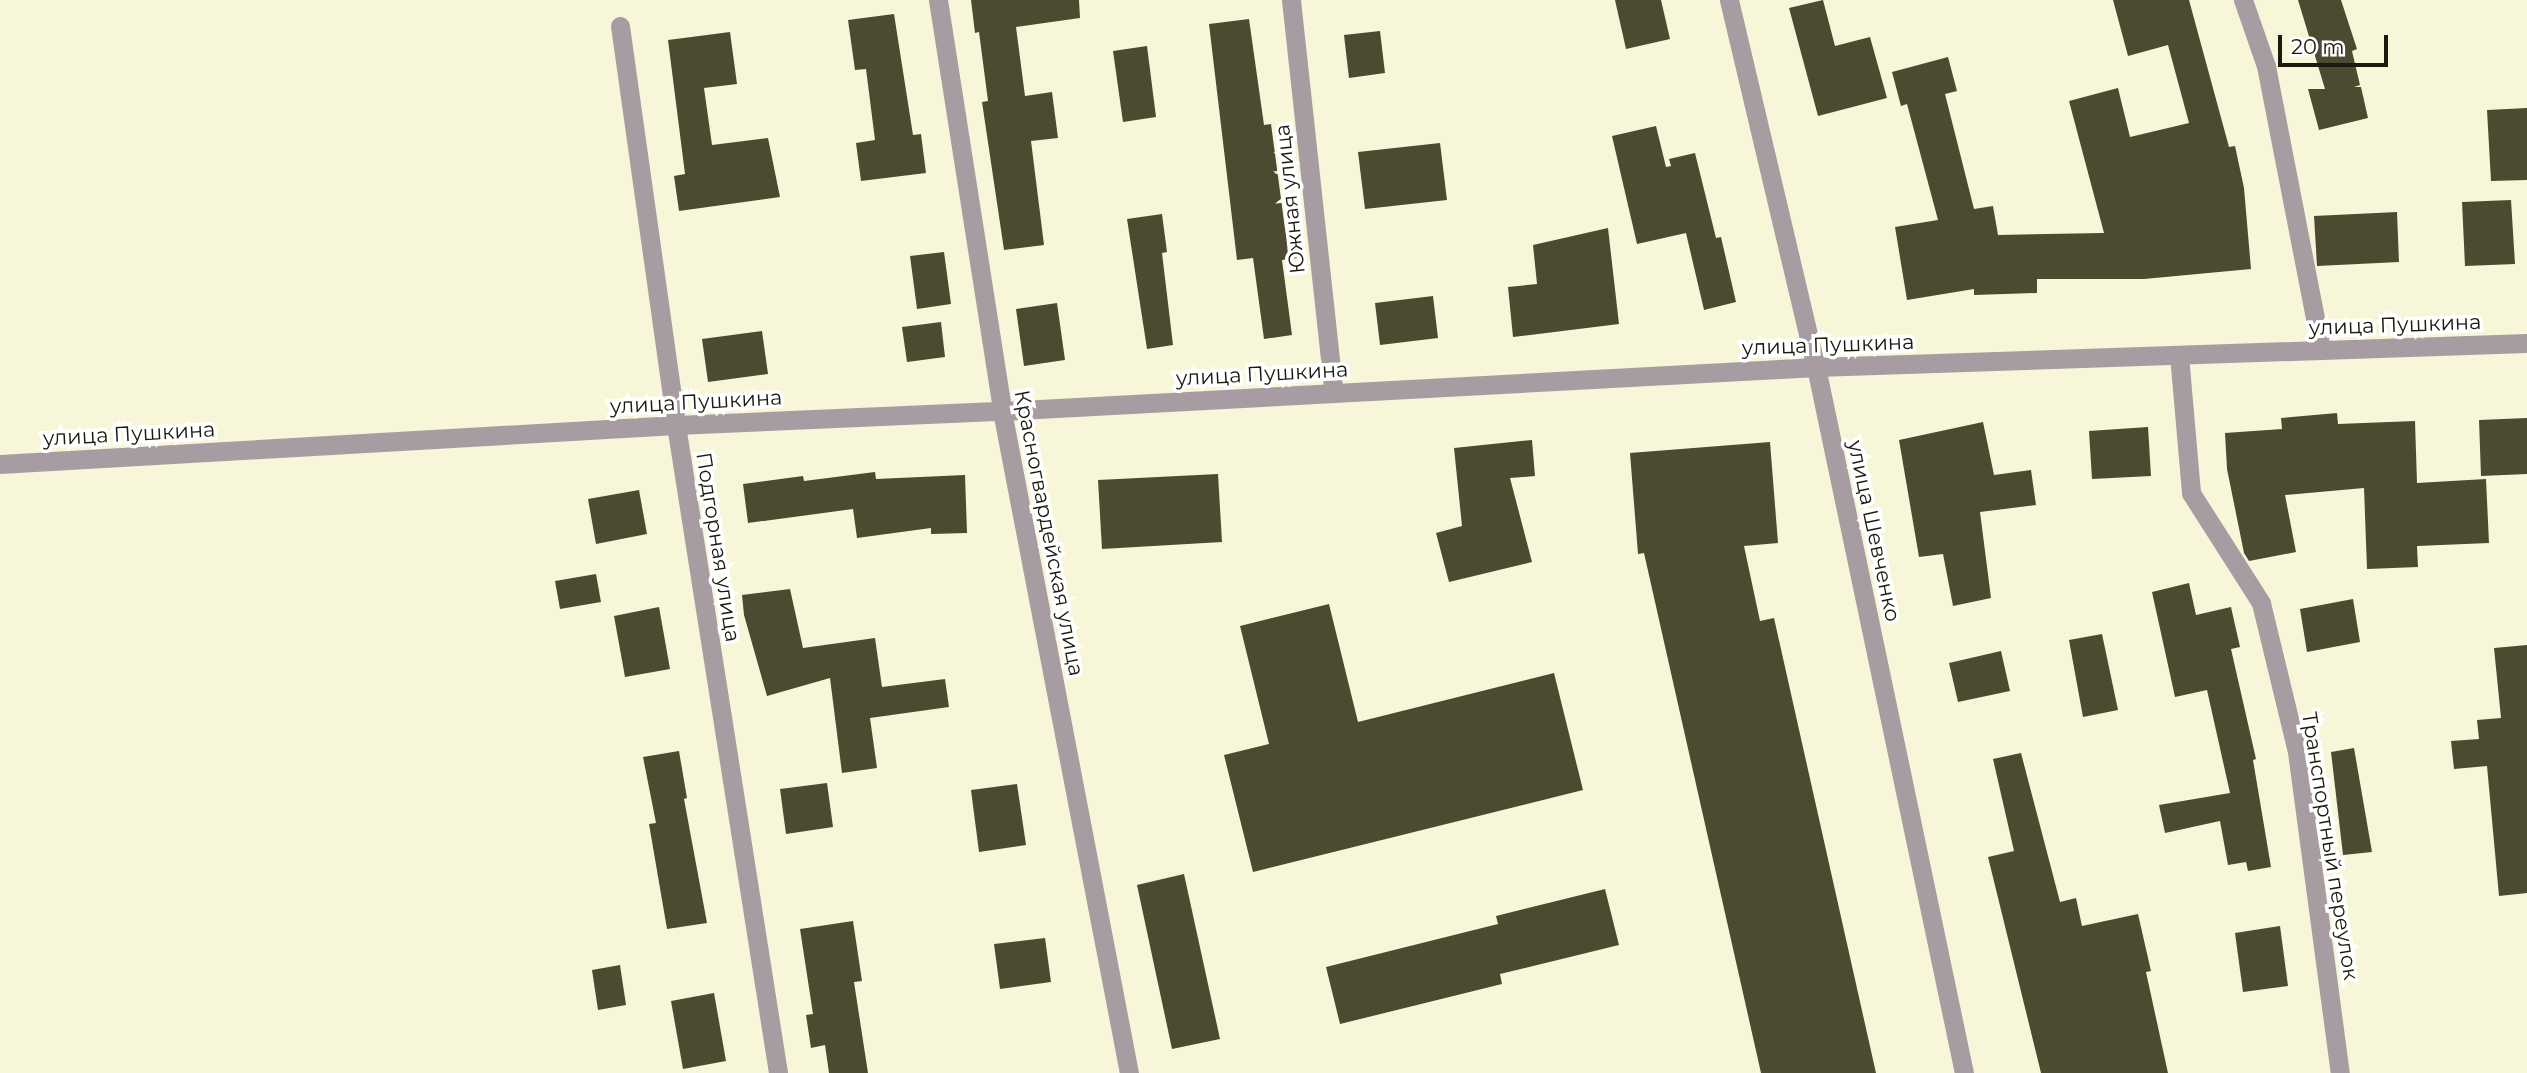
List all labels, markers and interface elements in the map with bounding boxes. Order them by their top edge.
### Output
scale bar [2282,21,2392,65]
text: 20 m [2291,34,2345,59]
street label: Южная улица [1270,123,1310,275]
street label: улица Пушкина [2308,309,2482,341]
street label: улица Пушкина [1741,329,1915,361]
street label: улица Пушкина [1175,357,1349,391]
street label: улица Пушкина [609,385,783,419]
street label: Красногвардейская улица [1009,388,1089,678]
street label: улица Пушкина [42,417,216,451]
street label: улица Шевченко [1842,438,1906,624]
street label: Подгорная улица [691,450,745,644]
street label: Транспортный переулок [2296,710,2364,982]

